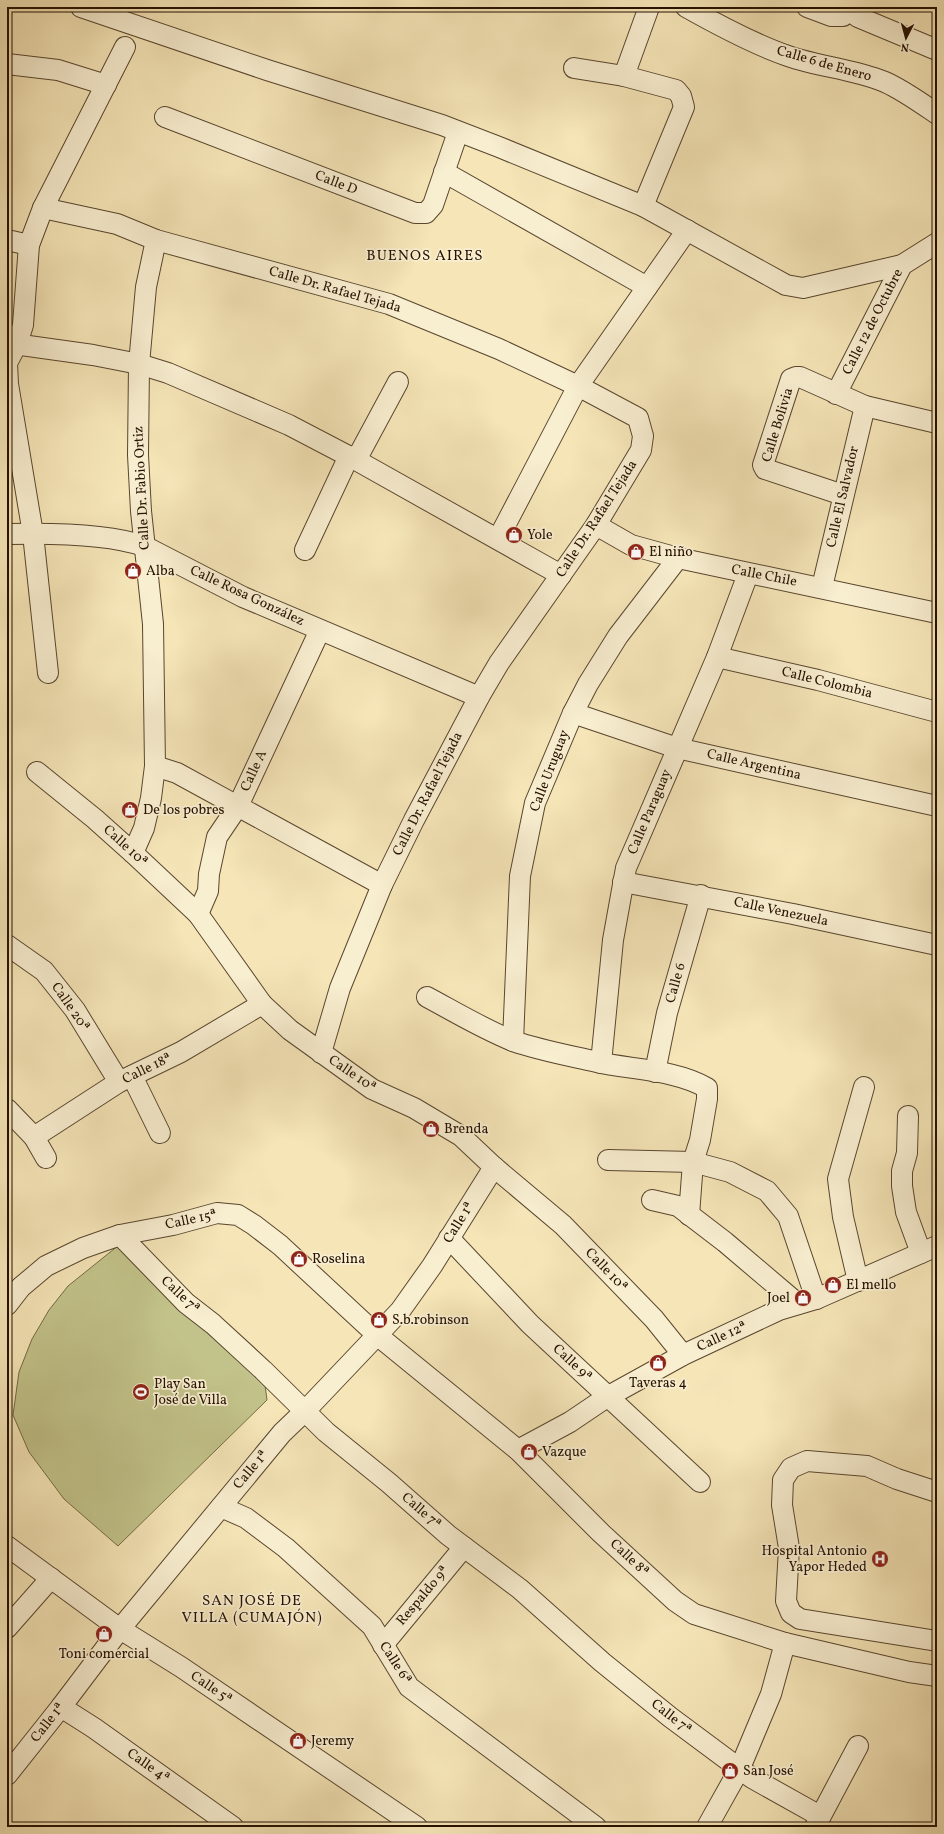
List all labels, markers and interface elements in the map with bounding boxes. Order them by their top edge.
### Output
north arrow [886,18,926,58]
text: N [900,39,910,54]
street label: Calle 6 de Enero [774,41,874,87]
street label: Calle D [312,166,360,200]
district label: BUENOS AIRES [366,246,484,267]
street label: Calle Dr. Rafael Tejada [267,262,403,318]
street label: Calle 12 de Octubre [838,265,908,378]
street label: Calle Bolivia [758,385,798,465]
street label: Calle Dr. Fabio Ortiz [129,426,155,550]
street label: Calle El Salvador [822,444,864,550]
street label: Calle Dr. Rafael Tejada [552,456,642,582]
shop icon: Yole [504,525,524,545]
place label: Yole [527,526,553,545]
shop icon: El niño [626,542,646,562]
place label: El niño [649,543,693,562]
street label: Calle Chile [730,560,799,592]
shop icon: Alba [123,561,143,581]
street label: Calle Rosa González [187,561,307,631]
place label: Alba [146,562,175,581]
street label: Calle Colombia [779,663,875,704]
street label: Calle Uruguay [526,727,574,815]
street label: Calle Dr. Rafael Tejada [389,729,468,859]
street label: Calle Argentina [705,745,803,785]
street label: Calle A [236,747,272,795]
street label: Calle Paraguay [623,766,677,858]
shop icon: De los pobres [120,800,140,820]
place label: De los pobres [143,801,225,820]
street label: Calle 10ª [99,821,151,871]
street label: Calle Venezuela [732,893,830,931]
street label: Calle 6 [661,961,691,1005]
street label: Calle 20ª [46,979,94,1035]
street label: Calle 18ª [119,1049,175,1089]
street label: Calle 10ª [324,1051,380,1097]
shop icon: Brenda [421,1119,441,1139]
place label: Brenda [444,1120,488,1139]
street label: Calle 1ª [439,1199,479,1247]
street label: Calle 15ª [164,1205,218,1235]
street label: Calle 10ª [580,1244,632,1296]
shop icon: Roselina [289,1249,309,1269]
place label: Roselina [312,1250,365,1269]
street label: Calle 7ª [156,1272,204,1318]
shop icon: El mello [823,1275,843,1295]
place label: El mello [846,1276,896,1295]
shop icon: Joel [793,1288,813,1308]
place label: Joel [767,1289,790,1308]
shop icon: S.b.robinson [369,1310,389,1330]
place label: S.b.robinson [392,1311,469,1330]
street label: Calle 12ª [694,1317,750,1357]
street label: Calle 9ª [548,1340,596,1386]
shop icon: Taveras 4 [648,1353,668,1373]
place label: Taveras 4 [629,1374,687,1393]
place label: Play San José de Villa [154,1375,227,1410]
sports icon: Play San José de Villa [131,1382,151,1402]
shop icon: Vazque [519,1442,539,1462]
place label: Vazque [542,1443,587,1462]
street label: Calle 1ª [229,1446,273,1494]
street label: Calle 7ª [397,1488,445,1534]
street label: Calle 8ª [605,1535,653,1581]
place label: Hospital Antonio Yapor Heded [761,1542,867,1577]
hospital icon: Hospital Antonio Yapor Heded [870,1549,890,1569]
street label: Respaldo 9ª [392,1562,454,1630]
district label: SAN JOSÉ DE VILLA (CUMAJÓN) [181,1591,323,1629]
shop icon: Toni comercial [94,1624,114,1644]
street label: Calle 6ª [374,1638,416,1688]
place label: Toni comercial [59,1645,149,1664]
street label: Calle 5ª [186,1667,236,1709]
street label: Calle 7ª [647,1695,695,1739]
street label: Calle 1ª [27,1699,69,1747]
shop icon: Jeremy [288,1731,308,1751]
place label: Jeremy [311,1732,355,1751]
street label: Calle 4ª [123,1744,173,1788]
shop icon: San José [720,1761,740,1781]
place label: San José [743,1762,794,1781]

